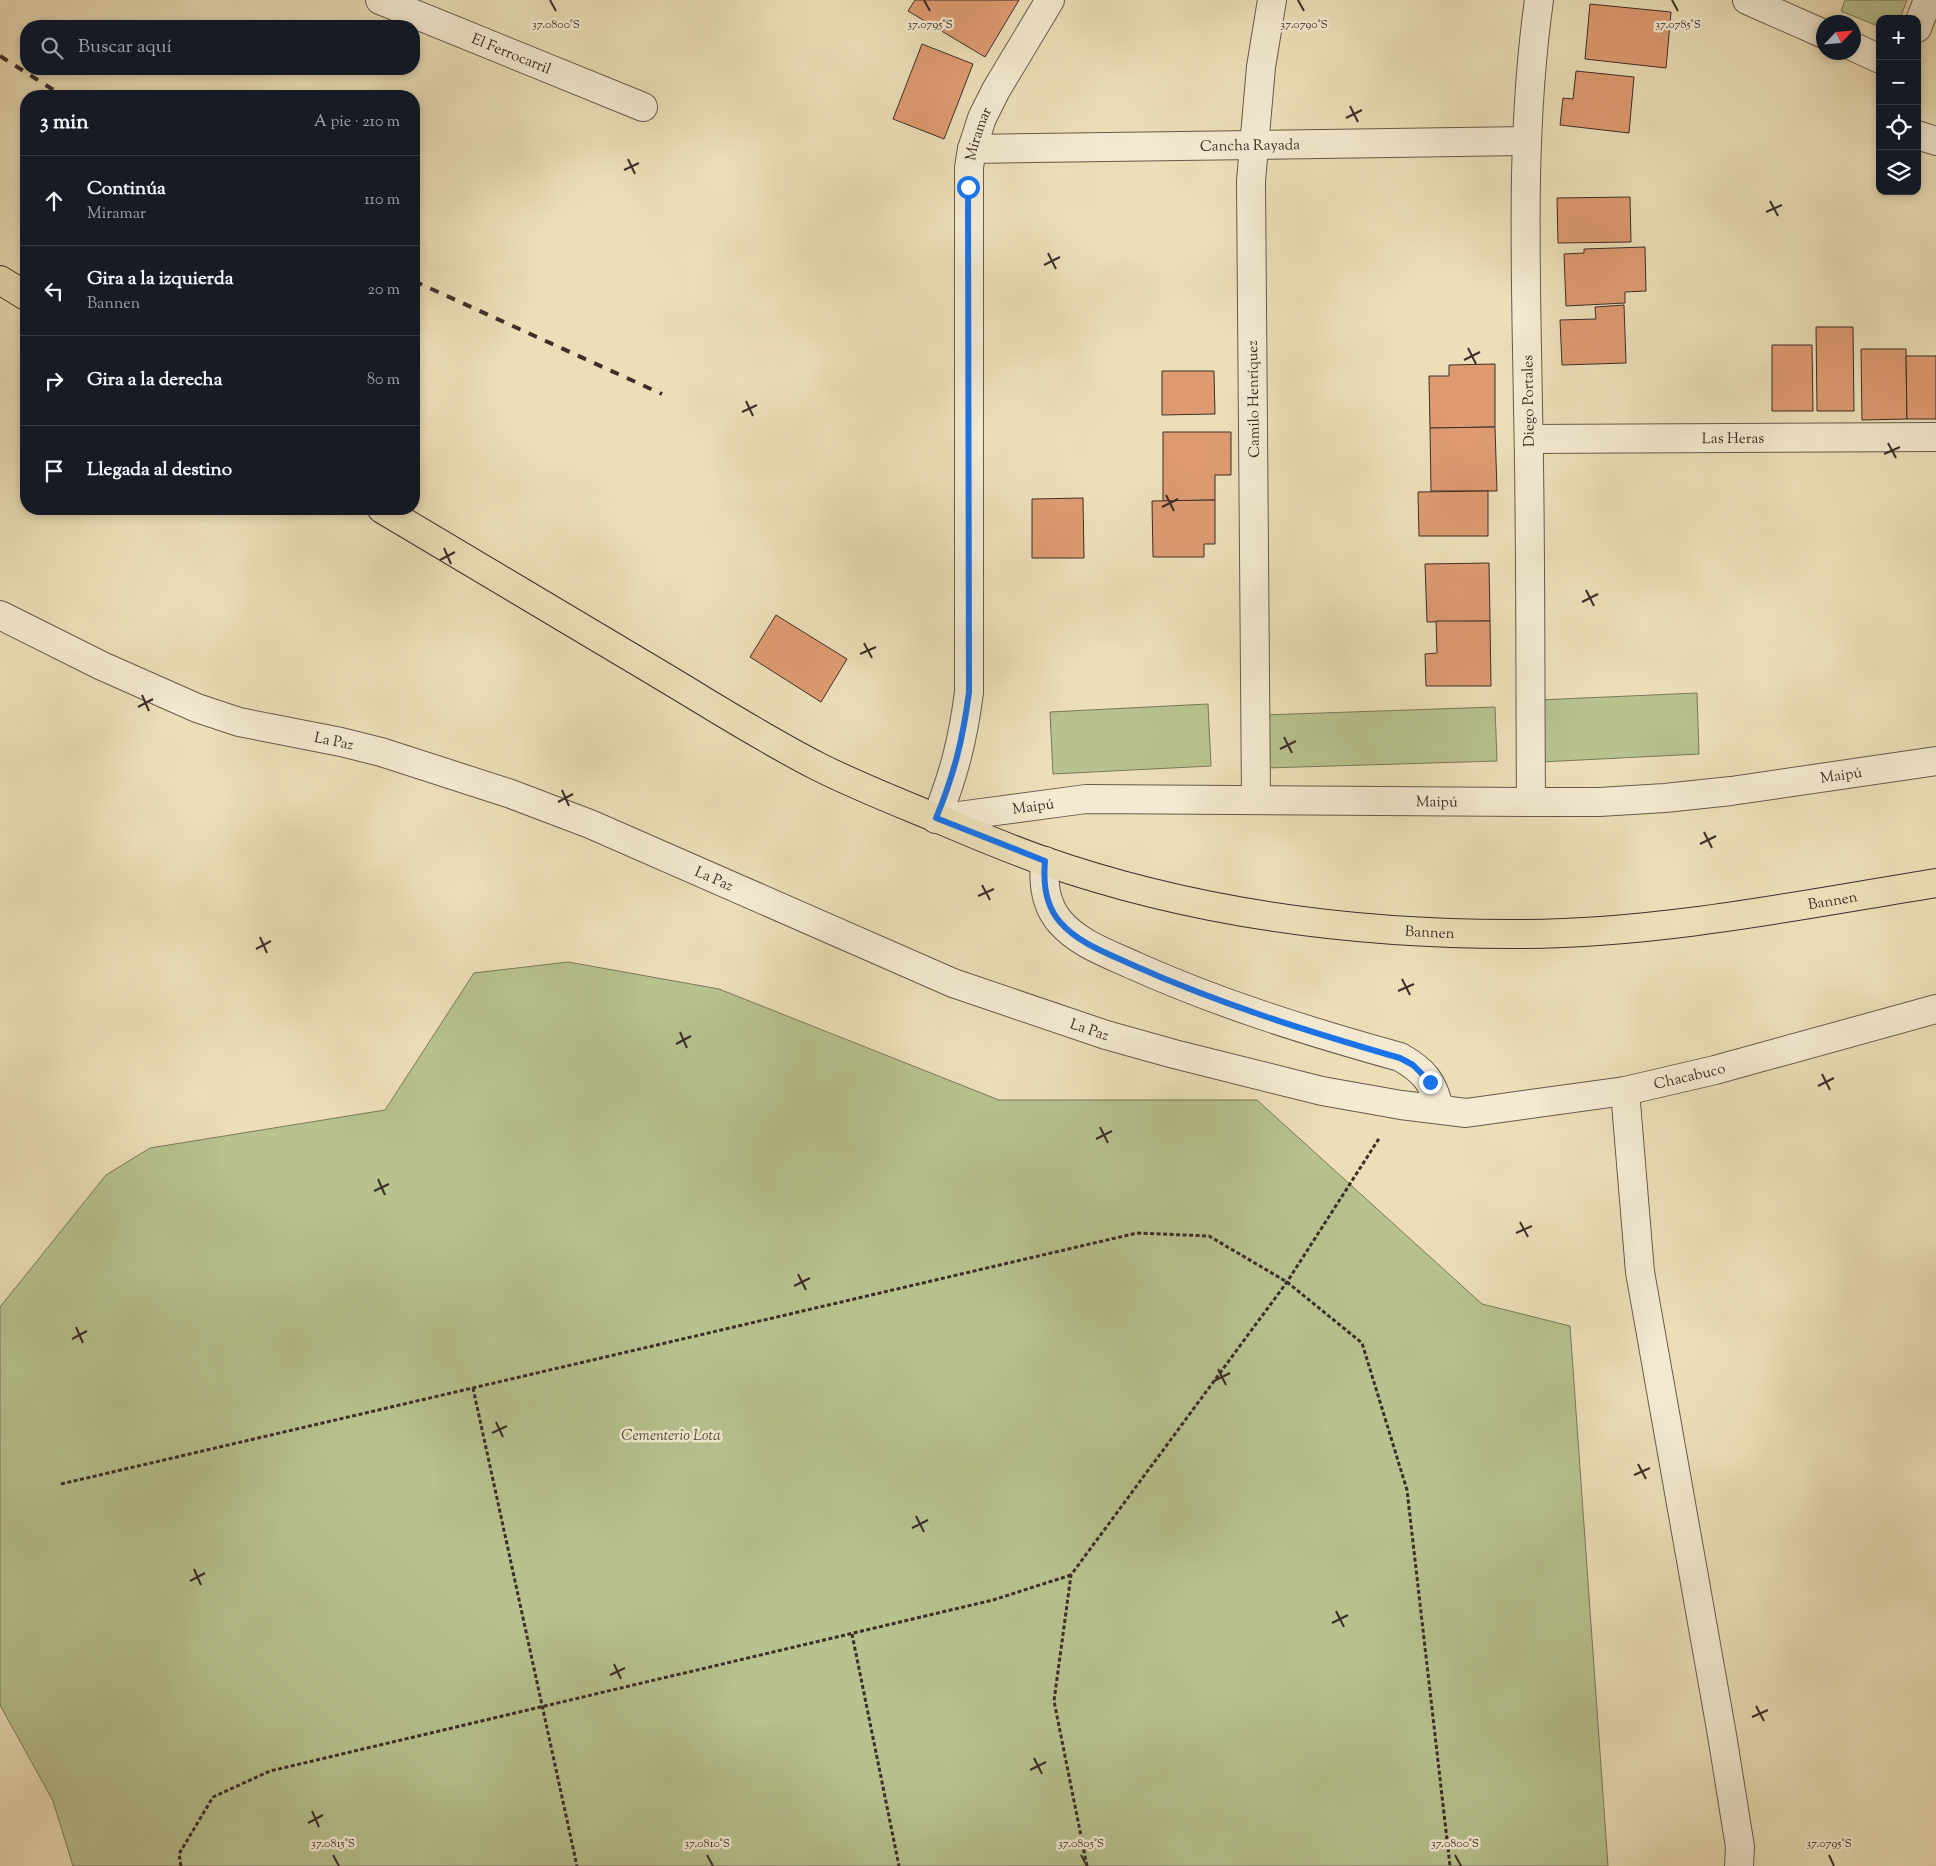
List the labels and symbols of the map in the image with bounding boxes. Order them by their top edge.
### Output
north arrow [1816,15,1861,60]
text: 37.0800°S [532,16,580,34]
text: 37.0795°S [907,16,953,34]
text: 37.0790°S [1280,16,1328,34]
text: 37.0785°S [1655,16,1701,34]
street label: El Ferrocarril [468,29,554,81]
street label: Miramar [961,104,998,162]
street label: Cancha Rayada [1200,135,1300,158]
route start [957,176,980,199]
street label: Camilo Henríquez [1243,340,1266,458]
street label: Diego Portales [1518,355,1541,447]
street label: Las Heras [1702,429,1764,450]
street label: La Paz [312,728,356,757]
street label: Maipú [1819,763,1864,790]
street label: Maipú [1416,792,1458,814]
street label: Maipú [1011,794,1056,821]
street label: La Paz [691,862,736,898]
street label: Bannen [1807,887,1859,916]
street label: Bannen [1404,922,1455,945]
street label: La Paz [1067,1014,1112,1047]
street label: Chacabuco [1652,1059,1728,1096]
route end [1419,1071,1442,1094]
park label: Cementerio Lota [621,1426,721,1447]
text: 37.0815°S [311,1835,355,1853]
text: 37.0810°S [684,1835,730,1853]
text: 37.0805°S [1058,1835,1104,1853]
text: 37.0800°S [1431,1835,1479,1853]
text: 37.0795°S [1806,1835,1852,1853]

